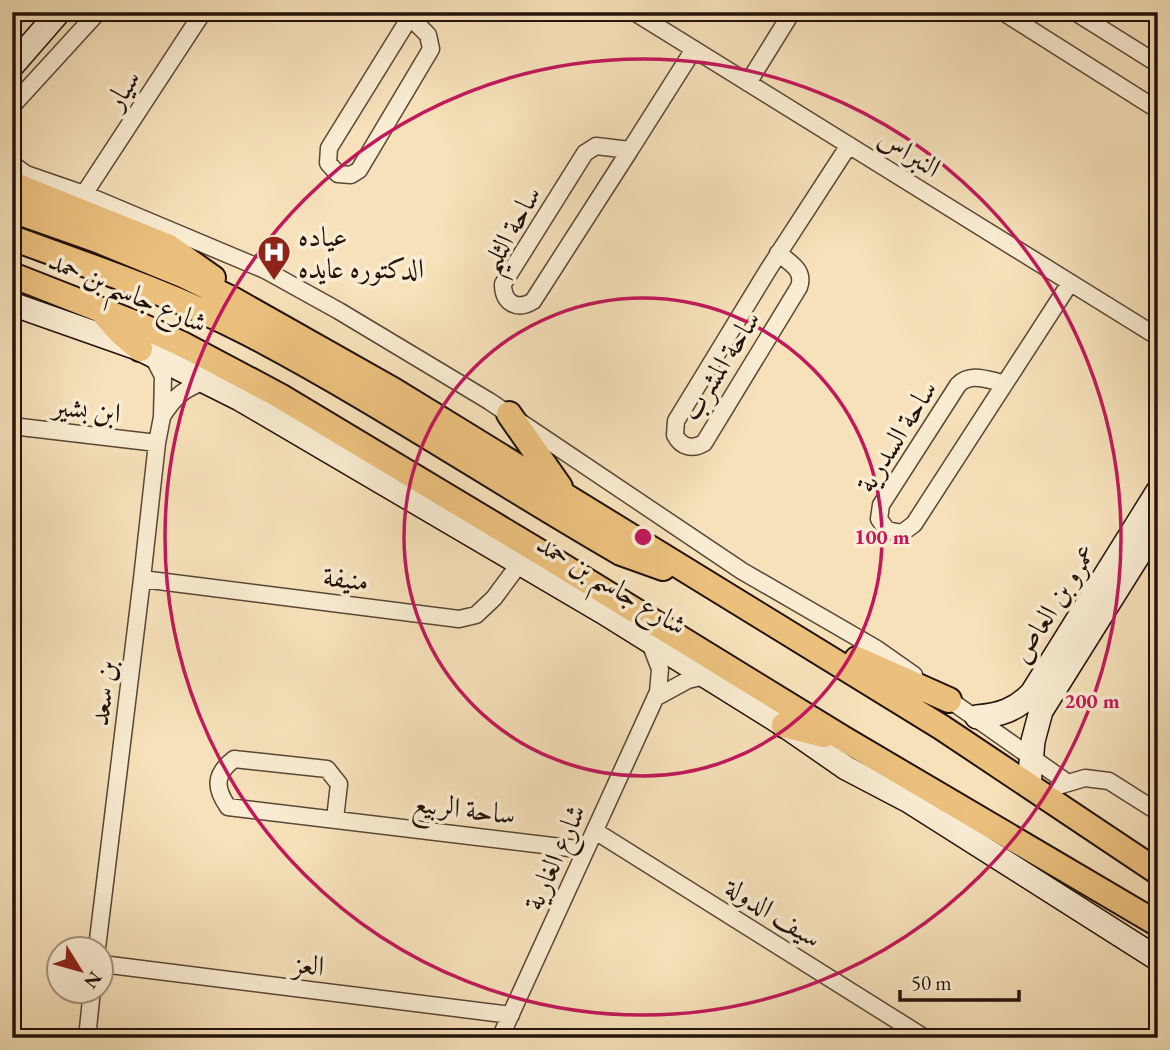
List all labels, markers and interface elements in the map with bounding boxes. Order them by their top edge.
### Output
street label: سيار [94,62,148,118]
street label: النبراس [872,119,948,185]
street label: ساحة الثليم [471,179,557,284]
place label: عياده الدكتوره عايده [298,218,424,286]
hospital icon: عياده الدكتوره عايده [255,233,293,282]
street label: شارع جاسم بن حمد [39,241,213,350]
street label: ساحة المشرب [672,303,769,427]
street label: ساحة السدرية [847,373,945,499]
street label: ابن بشير [48,387,123,431]
text: 100 m [854,523,910,550]
street label: شارع جاسم بن حمد [525,525,694,651]
centre of rings [631,525,655,549]
street label: عمرو بن العاص [1002,537,1104,669]
street label: منيفة [321,557,371,599]
street label: بن سعد [80,658,124,728]
text: 200 m [1064,687,1120,714]
street label: ساحة الربيع [409,784,518,840]
street label: شارع الغارية [515,798,599,918]
street label: سيف الدولة [718,867,829,956]
north arrow [46,934,116,1004]
street label: العز [289,944,326,984]
scale bar [900,959,1020,1003]
text: N [78,966,108,994]
text: 50 m [911,969,952,996]

